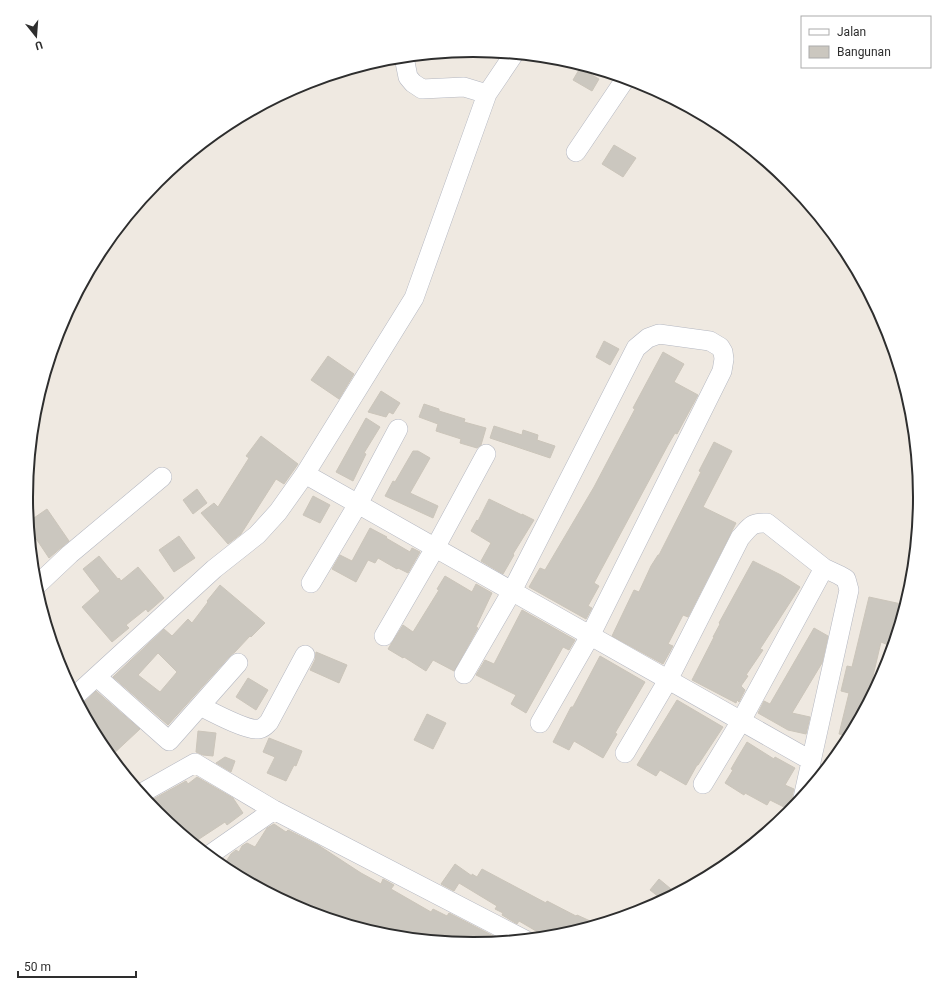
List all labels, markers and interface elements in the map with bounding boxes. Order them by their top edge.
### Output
north arrow [16,16,56,56]
legend [801,16,931,68]
text: Jalan [837,25,866,39]
text: U [33,38,44,52]
text: Bangunan [837,45,891,59]
scale bar [18,953,136,979]
text: 50 m [24,960,51,974]

